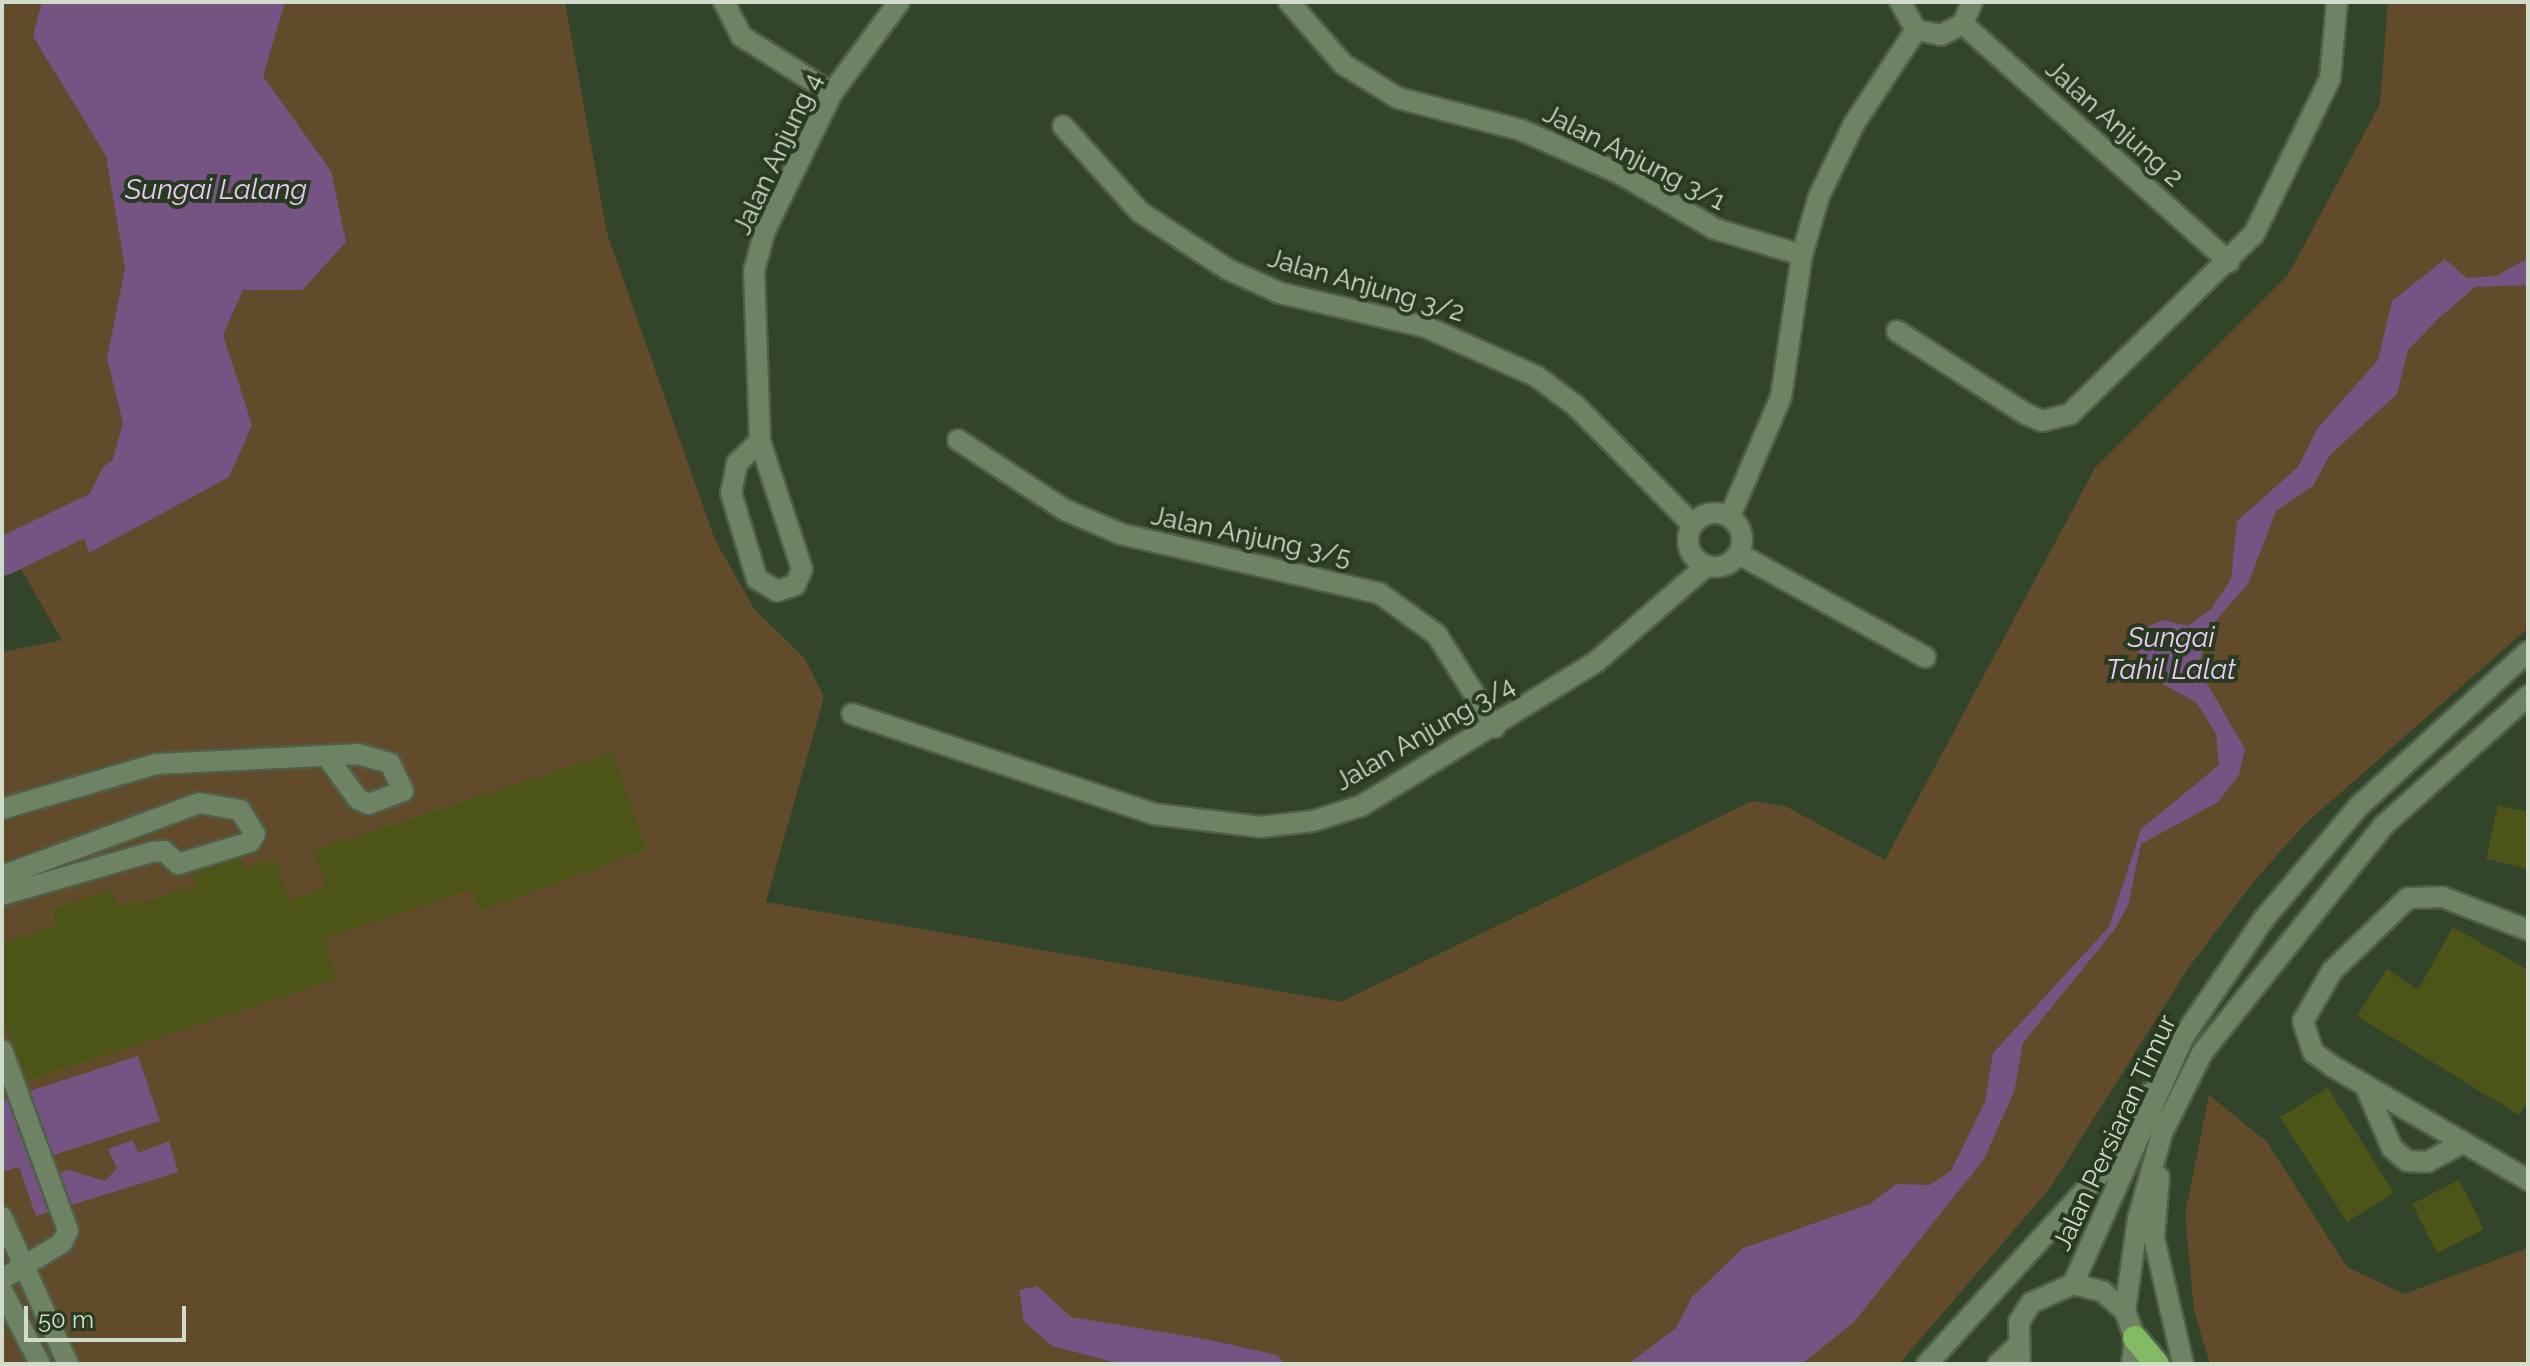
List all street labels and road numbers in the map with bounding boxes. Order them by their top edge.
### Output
street label: Jalan Anjung 2 [2039,54,2189,194]
street label: Jalan Anjung 4 [727,68,829,240]
street label: Jalan Anjung 3/1 [1537,98,1731,218]
street label: Jalan Anjung 3/2 [1264,243,1468,329]
street label: Jalan Anjung 3/5 [1148,501,1354,573]
street label: Jalan Anjung 3/4 [1329,670,1521,798]
street label: Jalan Persiaran Timur [2047,1010,2183,1256]

